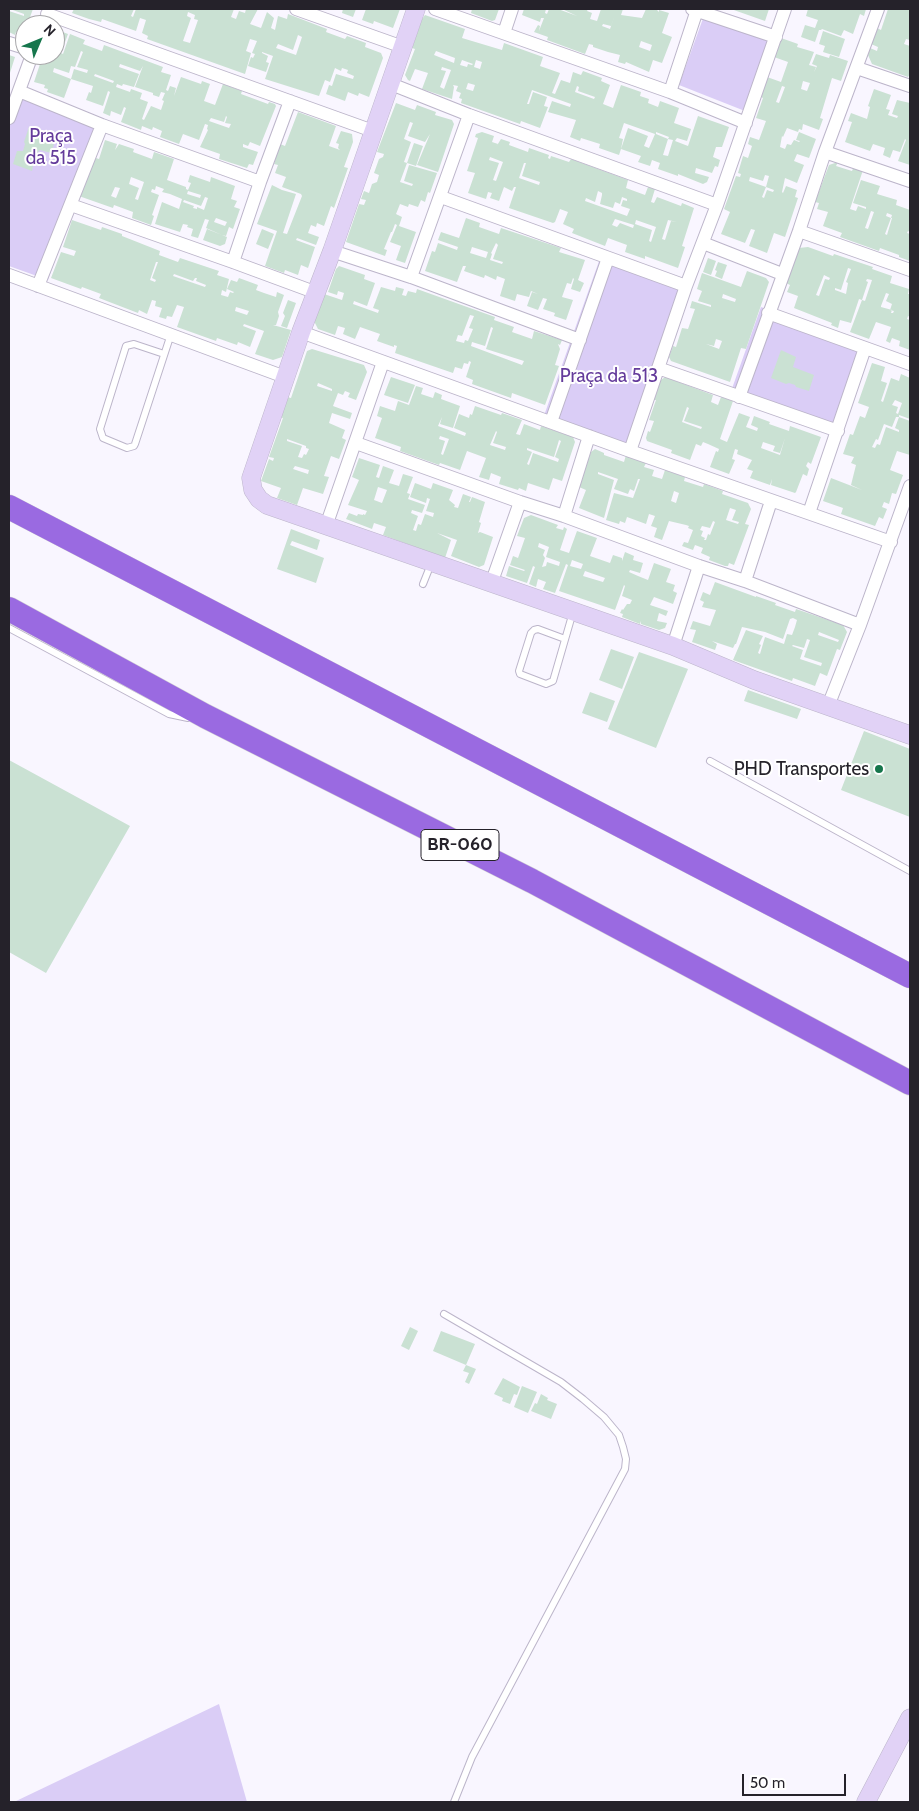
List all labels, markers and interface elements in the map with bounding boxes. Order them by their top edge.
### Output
north arrow [15,15,65,65]
text: N [40,20,60,40]
park label: Praça da 515 [26,125,76,169]
park label: Praça da 513 [560,365,658,387]
place label: PHD Transportes [734,758,869,780]
marker: PHD Transportes [873,763,885,775]
road number: BR-060 [421,830,499,860]
scale bar [744,1764,848,1796]
text: 50 m [750,1774,785,1792]

